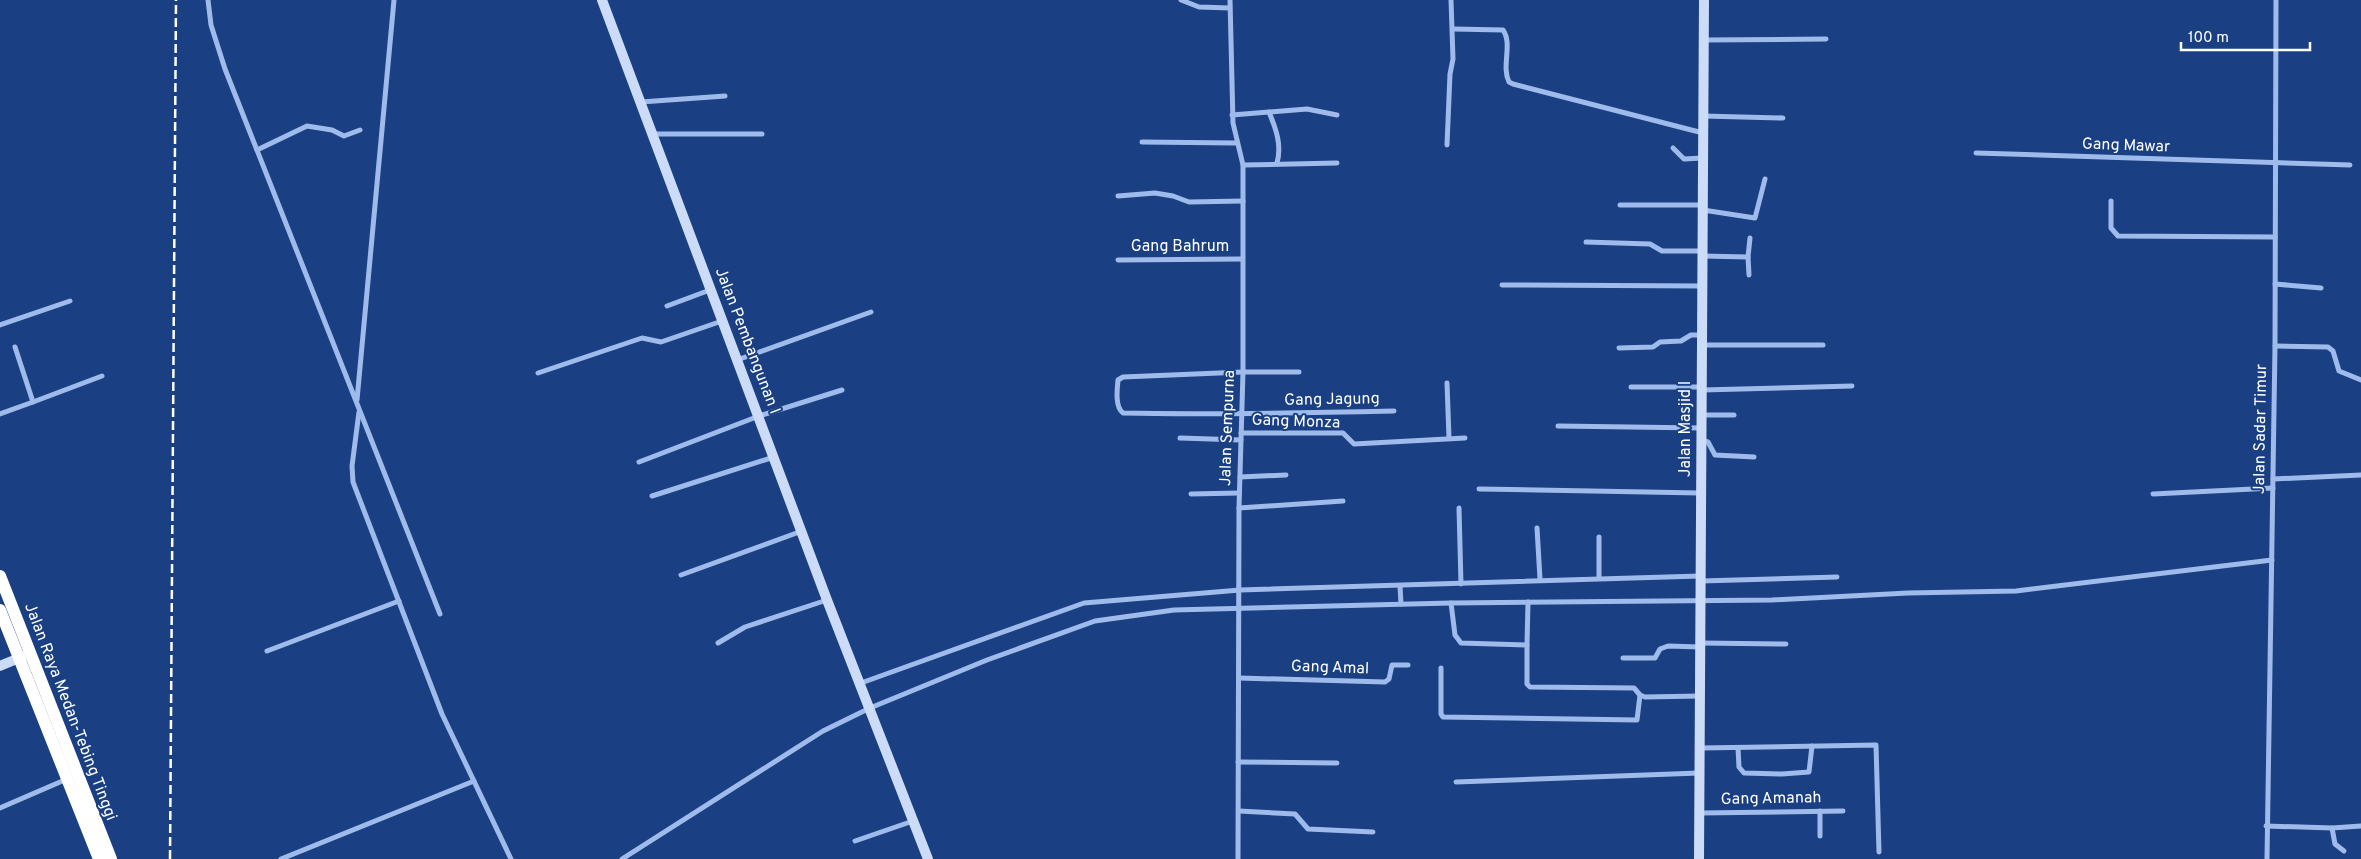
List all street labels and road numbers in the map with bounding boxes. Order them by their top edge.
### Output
street label: Gang Mawar [2081,134,2171,158]
street label: Gang Bahrum [1131,237,1229,257]
street label: Jalan Pembangunan I [710,265,784,417]
street label: Jalan Sadar Timur [2250,364,2272,494]
street label: Jalan Sempurna [1216,369,1240,487]
street label: Jalan Masjid I [1676,381,1696,477]
street label: Gang Jagung [1284,389,1380,411]
street label: Gang Monza [1251,410,1341,434]
street label: Jalan Raya Medan-Tebing Tinggi [19,600,121,824]
street label: Gang Amal [1291,657,1369,679]
street label: Gang Amanah [1721,788,1821,810]

